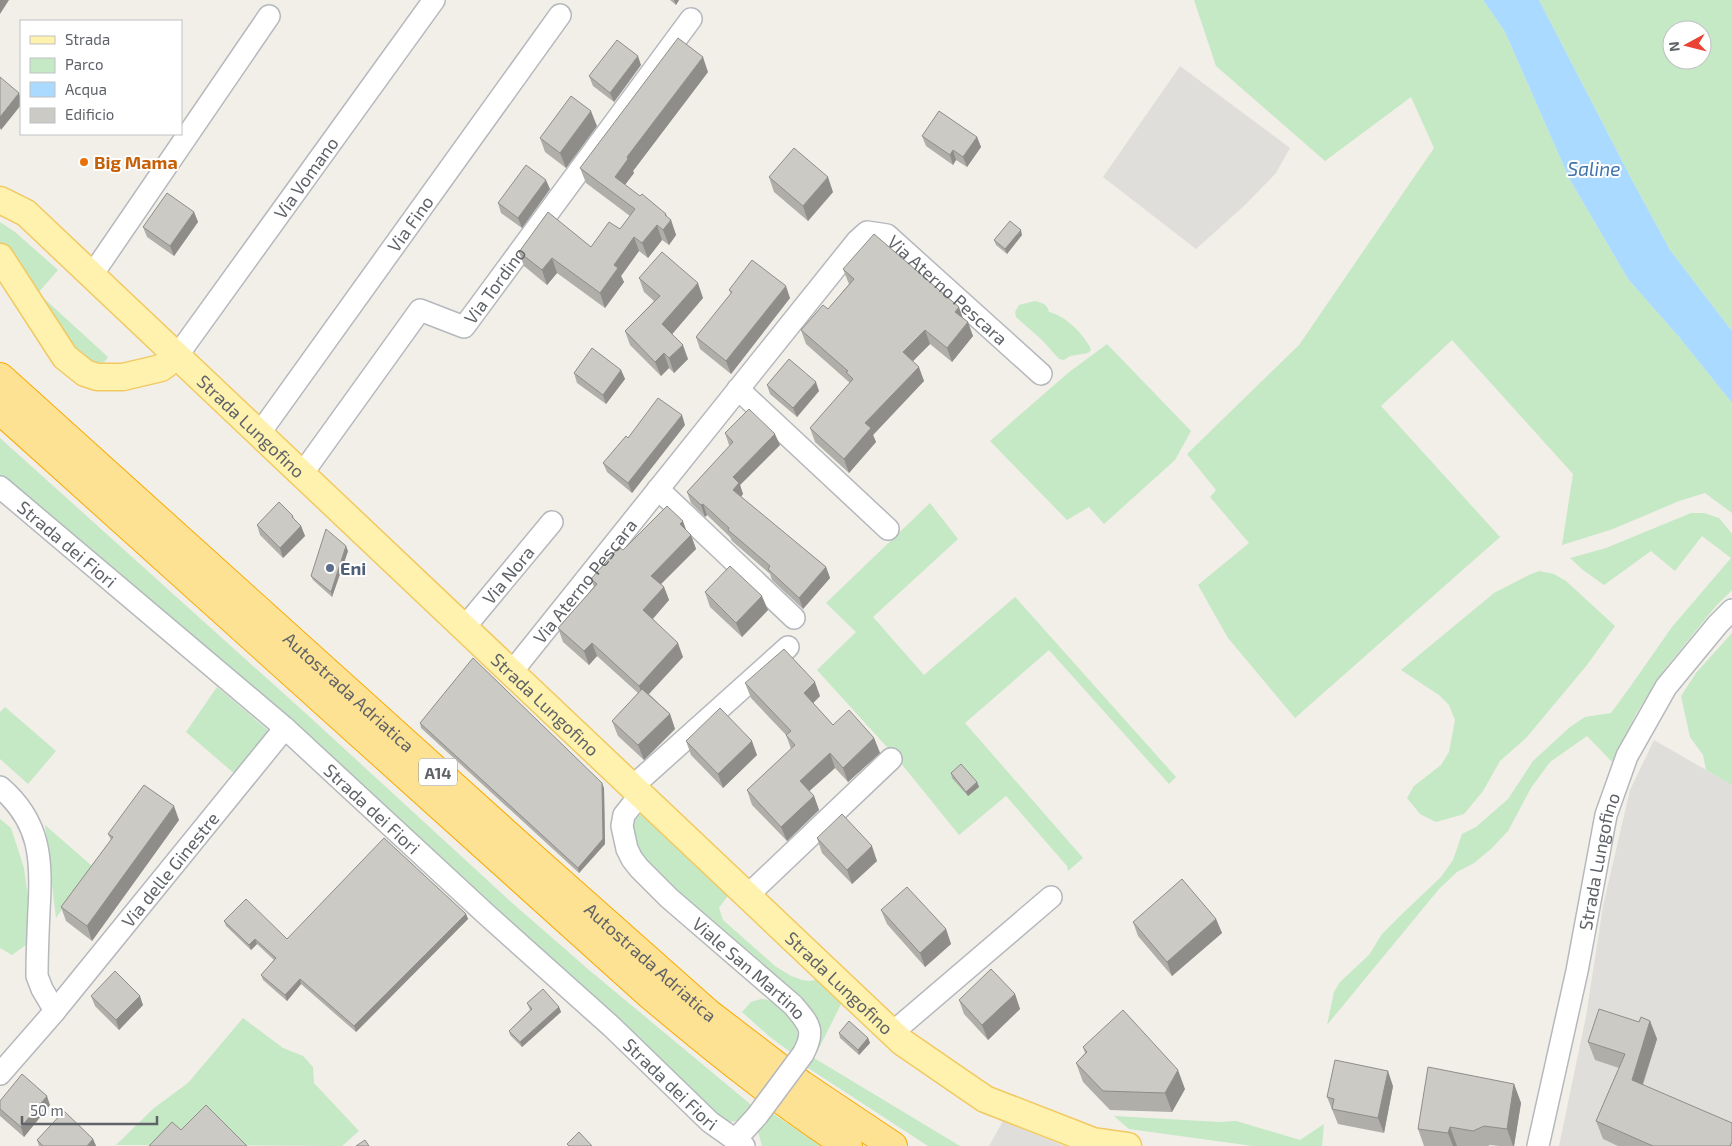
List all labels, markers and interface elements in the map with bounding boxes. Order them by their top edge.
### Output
legend [20,20,182,135]
north arrow [1662,20,1712,70]
text: Strada [65,30,110,48]
text: N [1665,41,1683,53]
text: Parco [65,55,104,73]
text: Acqua [65,80,107,98]
text: Edificio [65,105,114,123]
street label: Via Vomano [269,132,343,223]
place label: Big Mama [94,151,178,173]
marker: Big Mama [78,156,90,168]
water label: Saline [1568,157,1620,180]
street label: Via Fino [382,191,438,256]
street label: Via Aterno Pescara [883,230,1012,349]
street label: Via Tordino [459,242,530,328]
street label: Strada Lungofino [193,370,310,482]
street label: Strada dei Fiori [13,496,121,592]
street label: Via Aterno Pescara [528,514,641,648]
street label: Via Nora [477,541,539,609]
place label: Eni [340,557,366,579]
marker: Eni [324,562,336,574]
street label: Autostrada Adriatica [279,627,419,756]
street label: Strada Lungofino [487,648,604,761]
street label: Strada dei Fiori [320,759,425,858]
road number: A14 [419,759,457,786]
street label: Strada Lungofino [1574,790,1624,932]
street label: Via delle Ginestre [117,807,223,932]
street label: Autostrada Adriatica [580,898,721,1026]
street label: Viale San Martino [688,912,811,1023]
street label: Strada Lungofino [781,927,898,1039]
street label: Strada dei Fiori [619,1033,722,1135]
scale bar [22,1094,158,1126]
text: 50 m [30,1101,64,1119]

